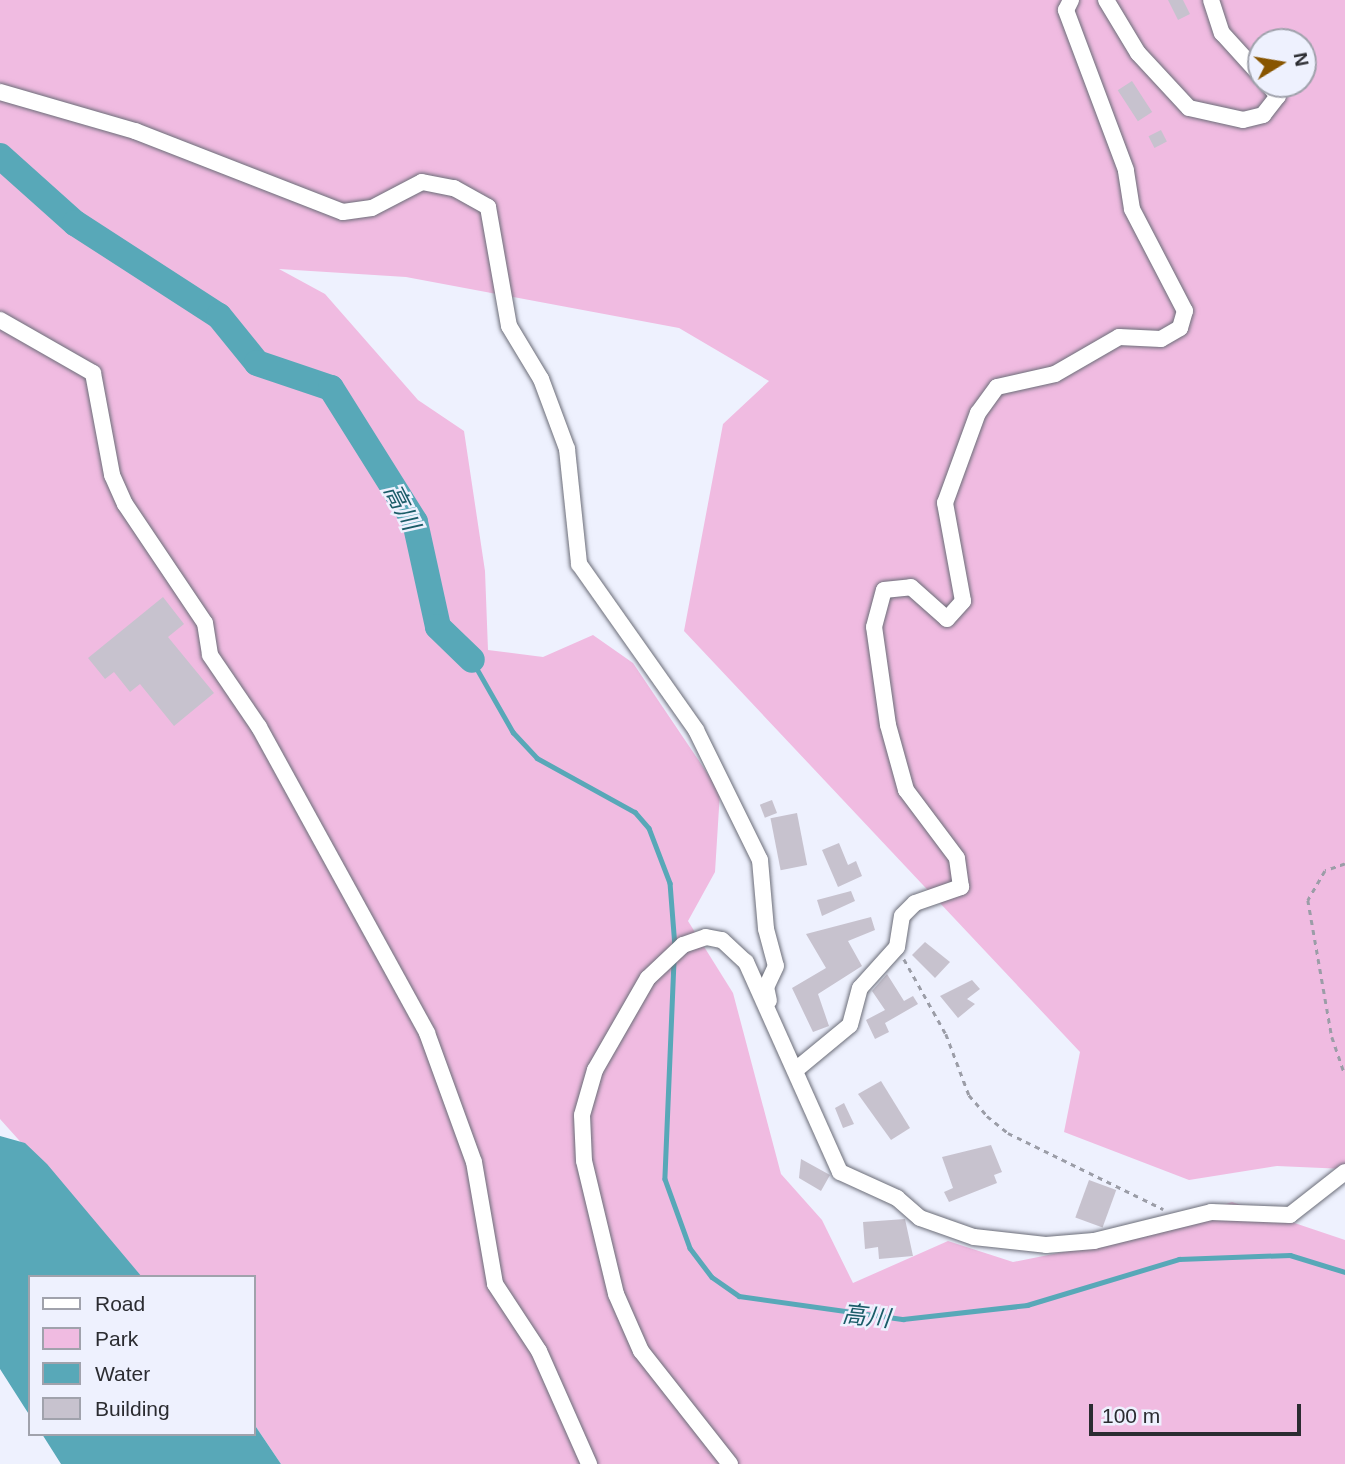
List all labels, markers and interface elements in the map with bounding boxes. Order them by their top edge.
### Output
north arrow [1247,28,1317,98]
text: N [1290,51,1313,68]
water label: 高川 [378,479,426,535]
legend [28,1275,256,1436]
text: Road [95,1292,145,1315]
water label: 高川 [841,1299,891,1333]
text: Park [95,1327,138,1350]
text: Water [95,1362,150,1385]
scale bar [1093,1390,1305,1434]
text: Building [95,1397,170,1420]
text: 100 m [1102,1404,1160,1427]

